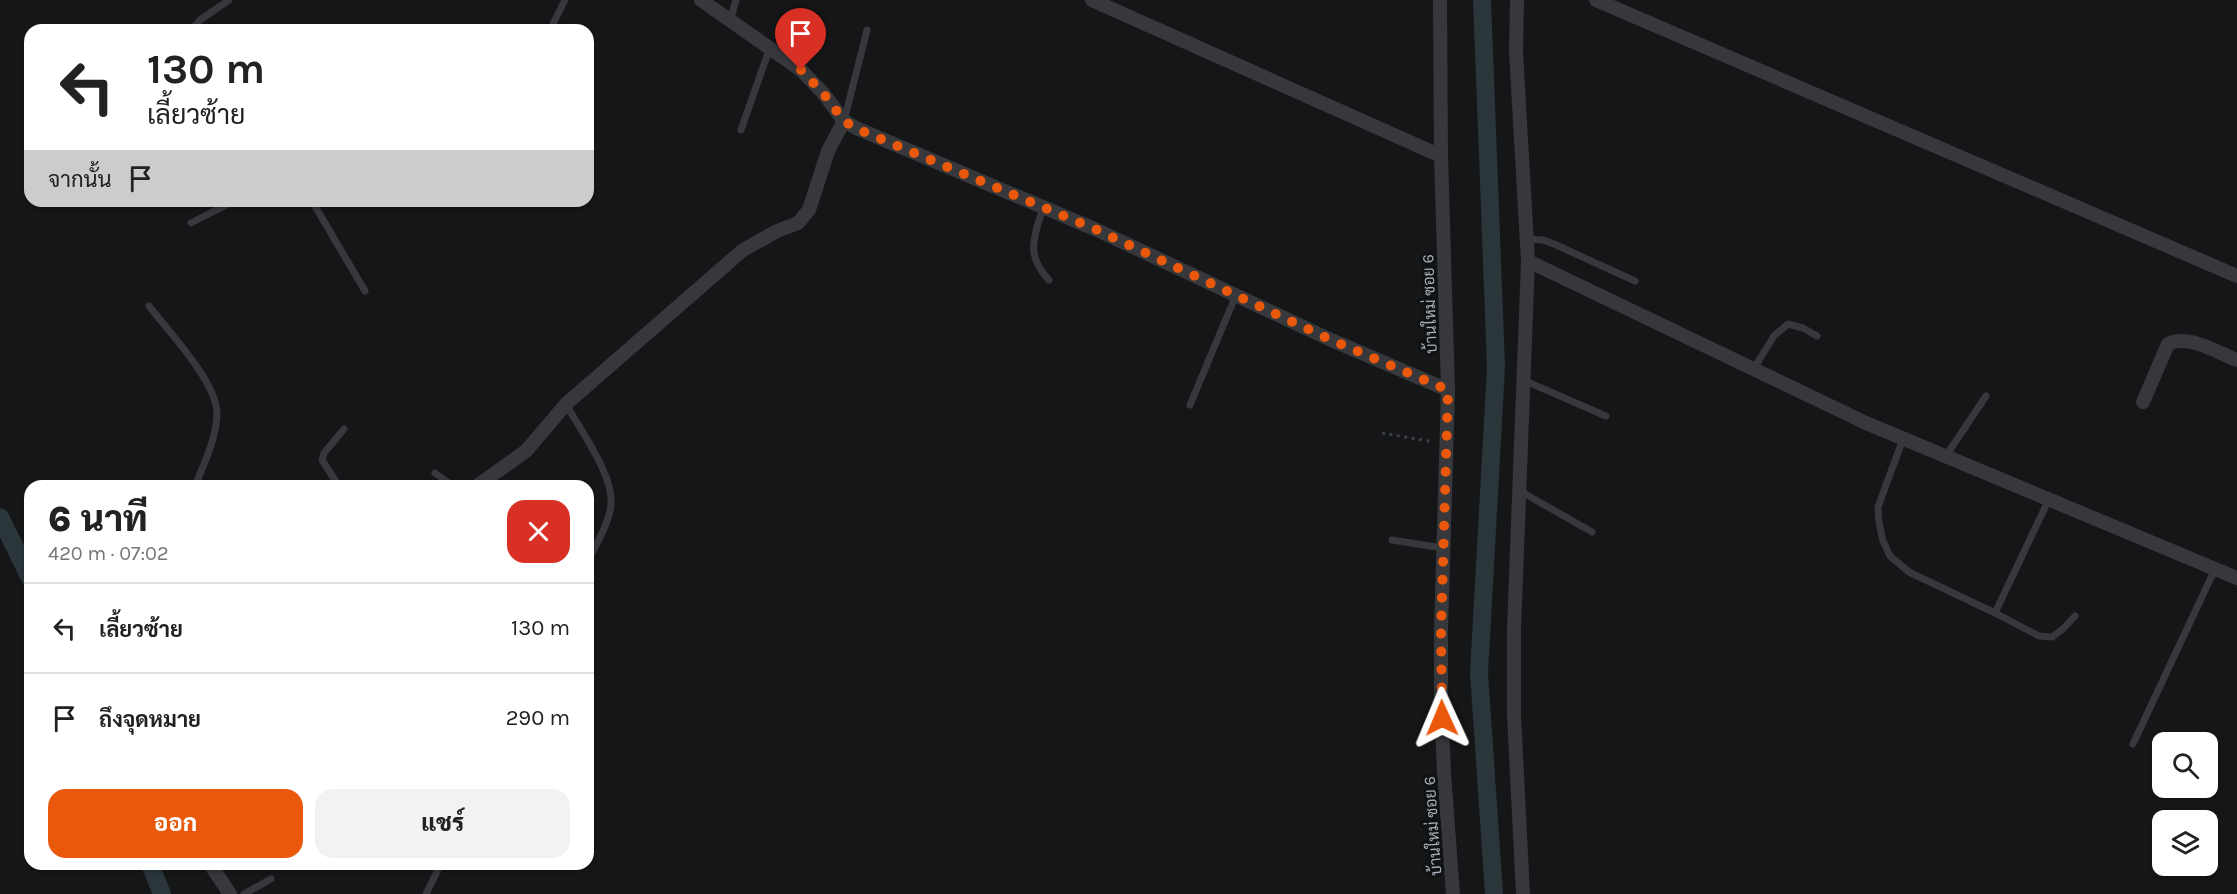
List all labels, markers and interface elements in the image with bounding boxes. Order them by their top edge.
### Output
pin [775,8,826,70]
icon: arrive [784,17,817,50]
text: 130 m [147,44,265,94]
icon: left [48,48,126,126]
text: เลี้ยวซ้าย [147,99,245,131]
icon: arrive [124,162,157,195]
text: จากนั้น [48,167,112,193]
street label: บ้านใหม่ ซอย 6 [1416,254,1441,354]
text: 6 นาที [48,498,148,540]
button: close [507,500,570,563]
text: 420 m · 07:02 [48,542,169,565]
icon: left [48,612,81,645]
text: 130 m [511,615,570,641]
text: เลี้ยวซ้าย [99,617,183,643]
position arrow [1410,686,1474,750]
icon: arrive [48,702,81,735]
text: 290 m [506,705,570,731]
text: ถึงจุดหมาย [99,707,201,733]
map controls [2152,732,2218,876]
button: search [2152,732,2218,798]
street label: บ้านใหม่ ซอย 6 [1418,776,1445,876]
button: ออก [48,789,303,858]
button: แชร์ [315,789,570,858]
button: layers [2152,810,2218,876]

